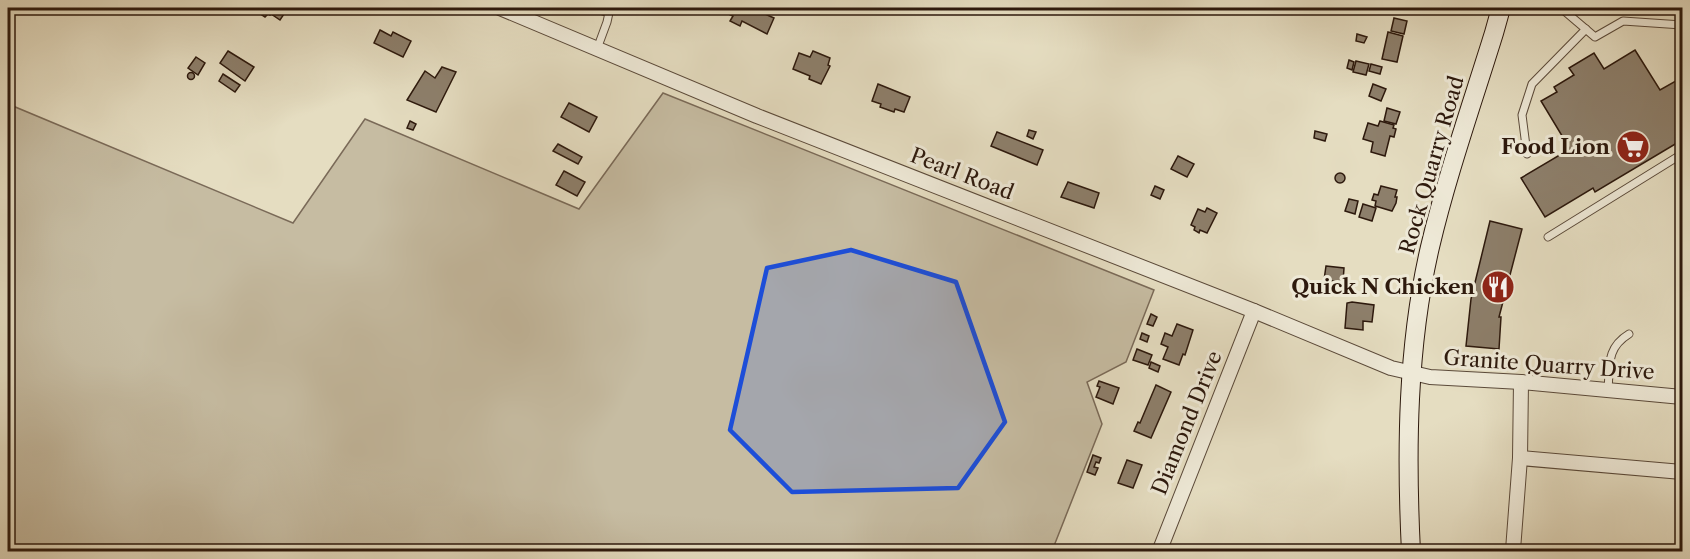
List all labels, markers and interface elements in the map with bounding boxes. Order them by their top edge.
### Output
street label: Rock Quarry Road [1394,73,1469,257]
supermarket icon: Food Lion [1615,129,1651,165]
place label: Food Lion [1501,134,1611,159]
street label: Pearl Road [907,142,1018,205]
restaurant icon: Quick N Chicken [1480,269,1516,305]
place label: Quick N Chicken [1291,274,1476,299]
street label: Granite Quarry Drive [1443,345,1655,384]
street label: Diamond Drive [1146,347,1227,498]

